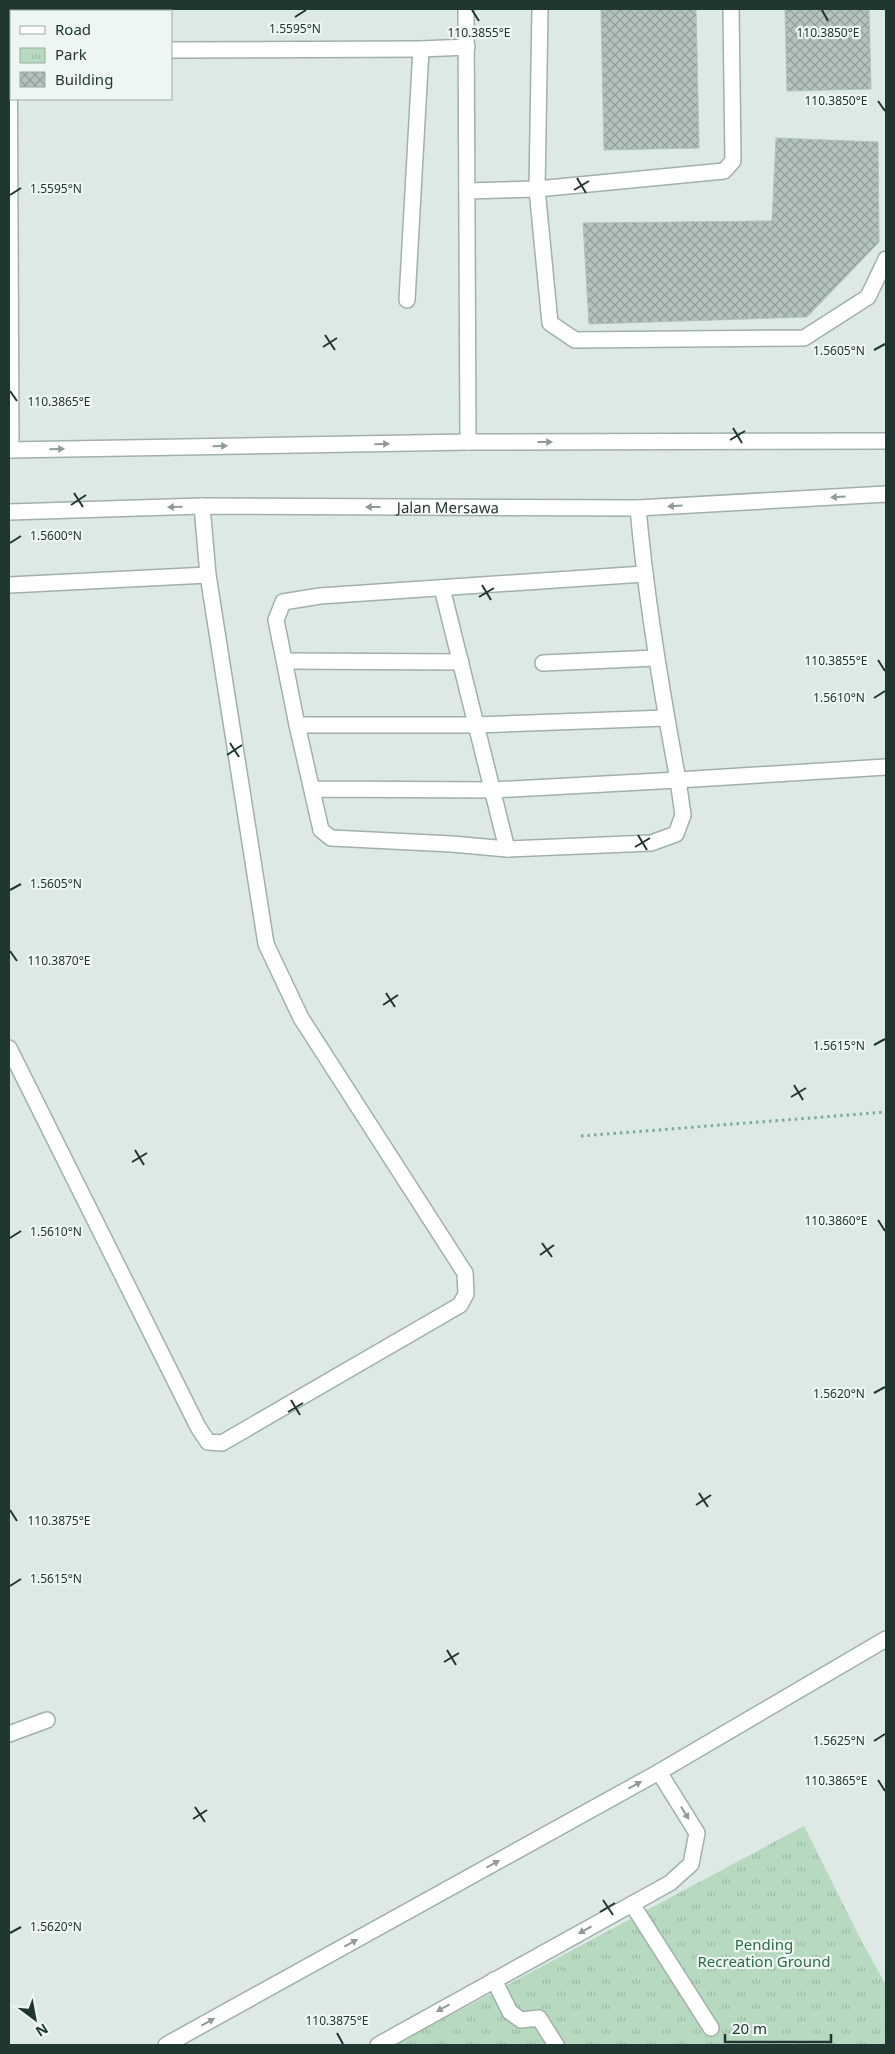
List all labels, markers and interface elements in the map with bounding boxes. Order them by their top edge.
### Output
legend [10,10,172,100]
text: Road [55,19,91,39]
text: 1.5595°N [269,20,321,37]
text: 110.3855°E [447,24,511,41]
text: 110.3850°E [796,24,860,41]
text: Park [55,44,87,64]
text: Building [55,69,113,89]
text: 110.3850°E [804,92,868,109]
text: 1.5595°N [30,180,82,197]
text: 1.5605°N [813,342,865,359]
text: 110.3865°E [27,393,91,410]
one-way arrow [537,438,553,446]
one-way arrow [375,440,391,448]
one-way arrow [212,442,228,450]
one-way arrow [50,445,66,453]
one-way arrow [829,493,845,501]
street label: Jalan Mersawa [395,497,499,517]
one-way arrow [667,502,683,510]
one-way arrow [167,503,183,511]
one-way arrow [365,503,381,511]
text: 1.5600°N [30,527,82,544]
text: 110.3855°E [804,652,868,669]
text: 1.5610°N [813,689,865,706]
text: 1.5605°N [30,875,82,892]
text: 110.3870°E [27,952,91,969]
text: 1.5615°N [813,1037,865,1054]
text: 110.3860°E [804,1212,868,1229]
text: 1.5610°N [30,1223,82,1240]
text: 1.5620°N [813,1385,865,1402]
text: 110.3875°E [27,1512,91,1529]
text: 1.5615°N [30,1570,82,1587]
text: 1.5625°N [813,1732,865,1749]
text: 110.3865°E [804,1772,868,1789]
one-way arrow [627,1781,642,1789]
one-way arrow [680,1807,689,1820]
one-way arrow [485,1860,500,1868]
text: 1.5620°N [30,1918,82,1935]
one-way arrow [579,1925,592,1934]
park label: Pending Recreation Ground [698,1934,830,1971]
one-way arrow [343,1939,358,1947]
north arrow [10,1994,60,2044]
one-way arrow [437,2004,450,2013]
text: 110.3875°E [305,2012,369,2029]
scale bar [725,2012,831,2044]
one-way arrow [202,2017,215,2026]
text: 20 m [732,2018,767,2038]
text: N [32,2019,52,2042]

